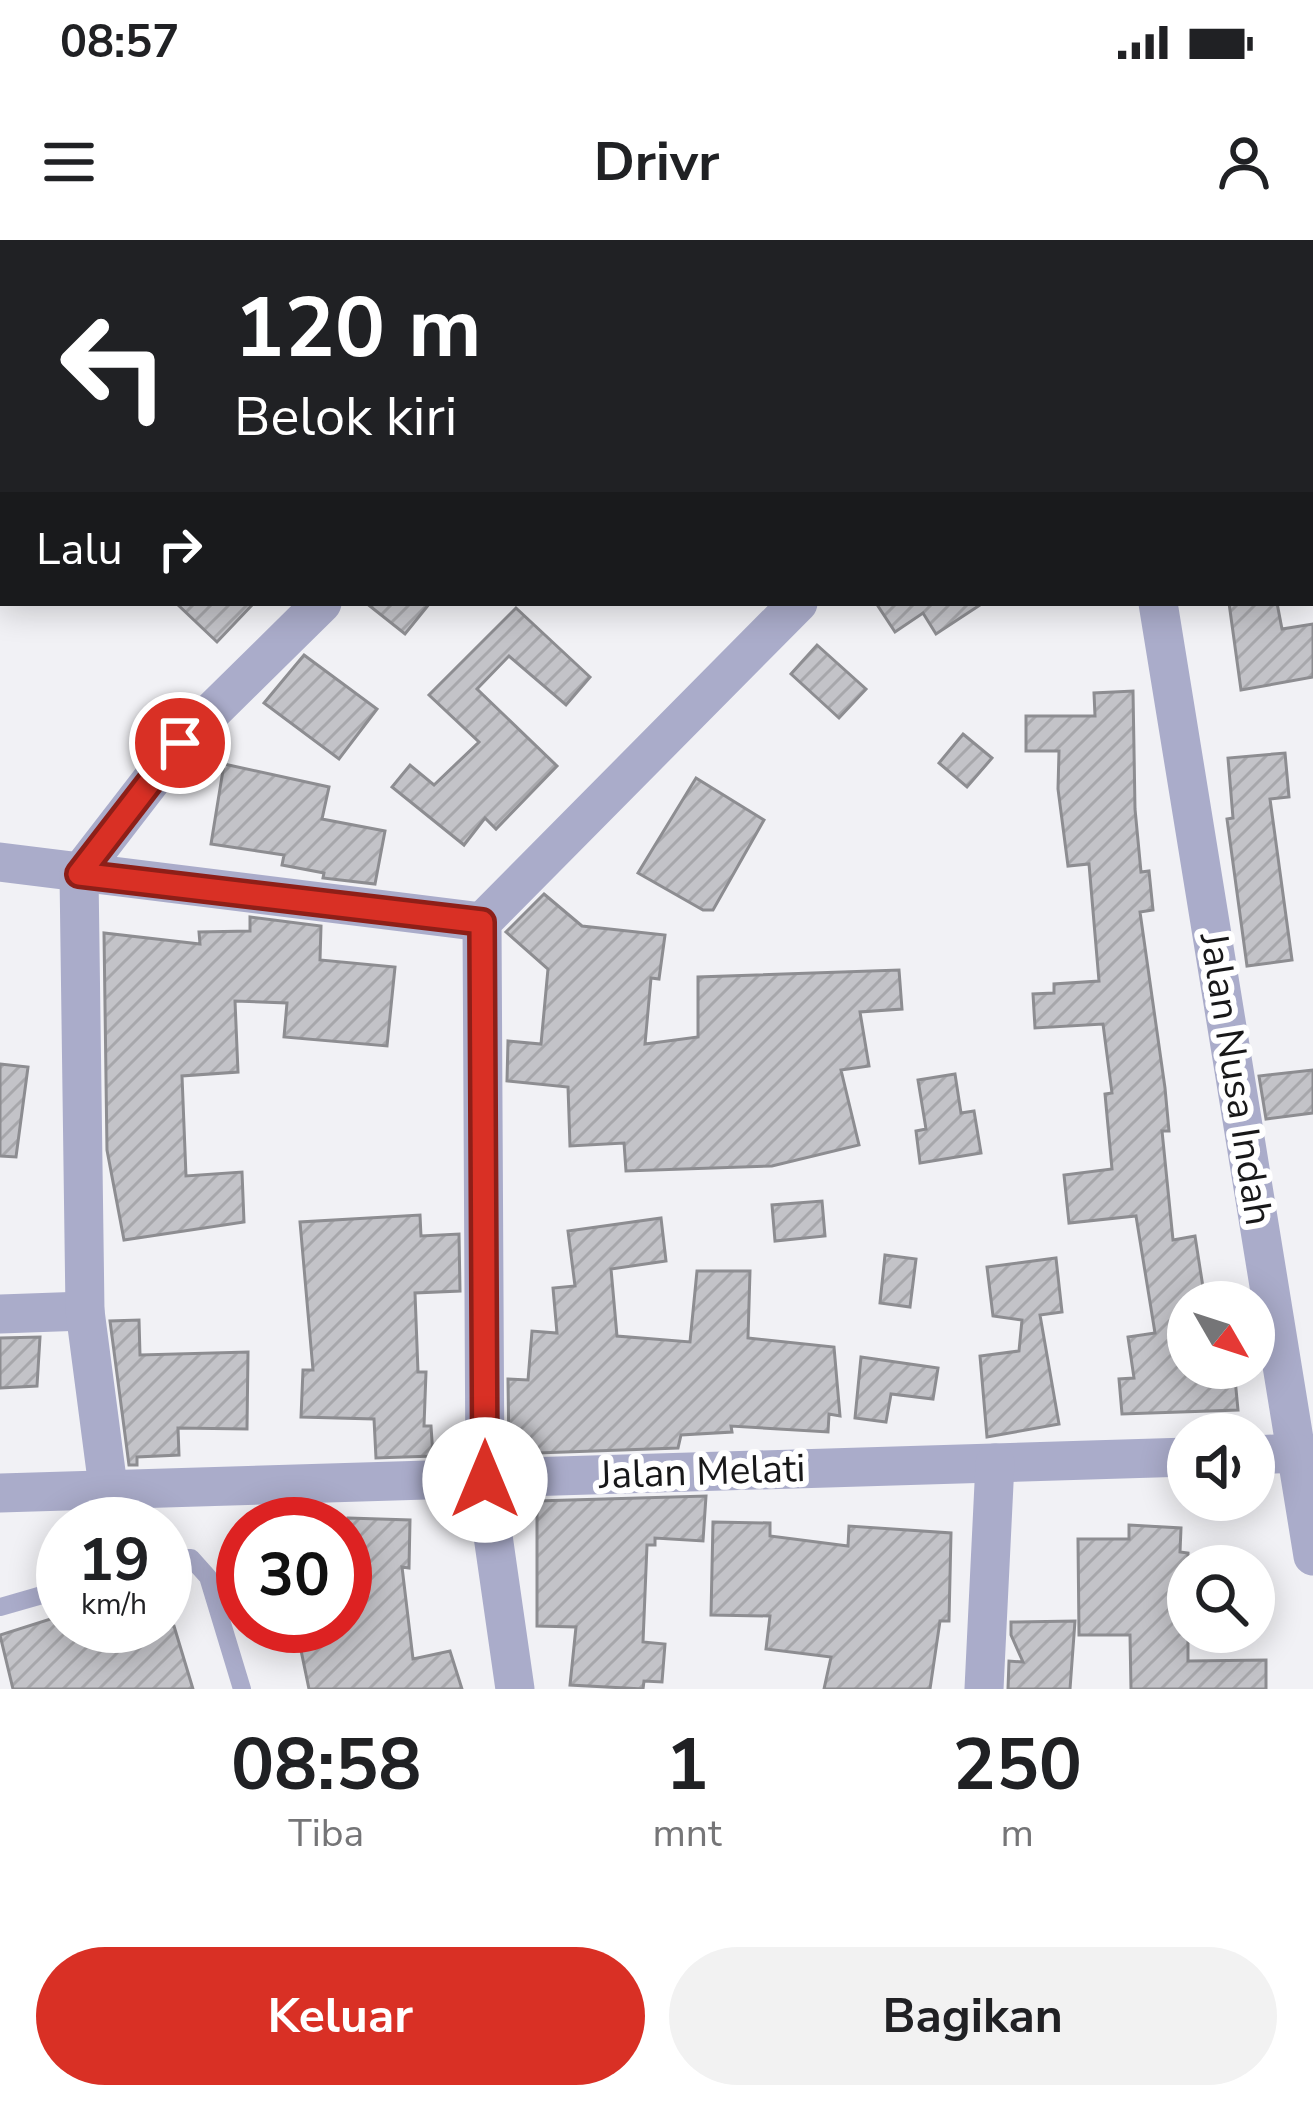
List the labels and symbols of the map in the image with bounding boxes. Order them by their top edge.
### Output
pin [129,692,231,794]
street label: Jalan Nusa Indah [1187,928,1285,1229]
north arrow [1167,1281,1275,1389]
position arrow [422,1417,548,1543]
street label: Jalan Melati [597,1442,806,1502]
speed limit sign: 30 [216,1497,372,1653]

